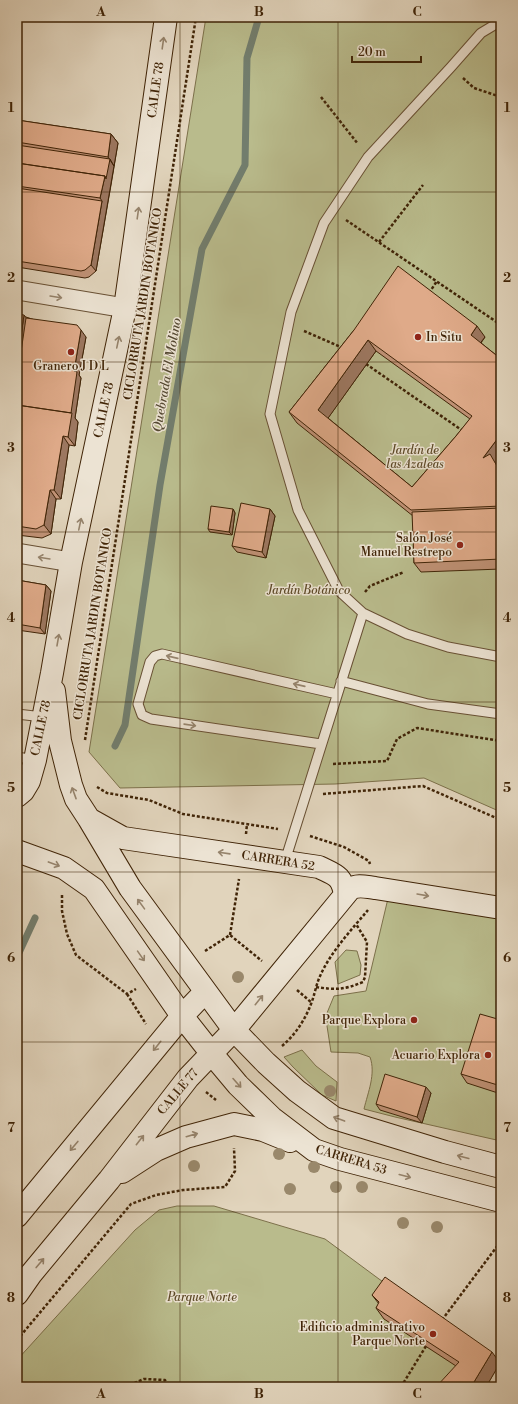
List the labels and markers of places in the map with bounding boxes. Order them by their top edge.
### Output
place label: In Situ [426,330,462,345]
marker: In Situ [413,332,423,342]
marker: Granero J D L [66,347,76,357]
place label: Granero J D L [33,359,109,374]
place label: Salón José Manuel Restrepo [361,531,452,560]
marker: Salón José Manuel Restrepo [455,540,465,550]
place label: Parque Explora [322,1013,407,1028]
marker: Parque Explora [409,1015,419,1025]
place label: Acuario Explora [391,1048,481,1063]
marker: Acuario Explora [483,1050,493,1060]
place label: Edificio administrativo Parque Norte [299,1320,425,1349]
marker: Edificio administrativo Parque Norte [428,1329,438,1339]

